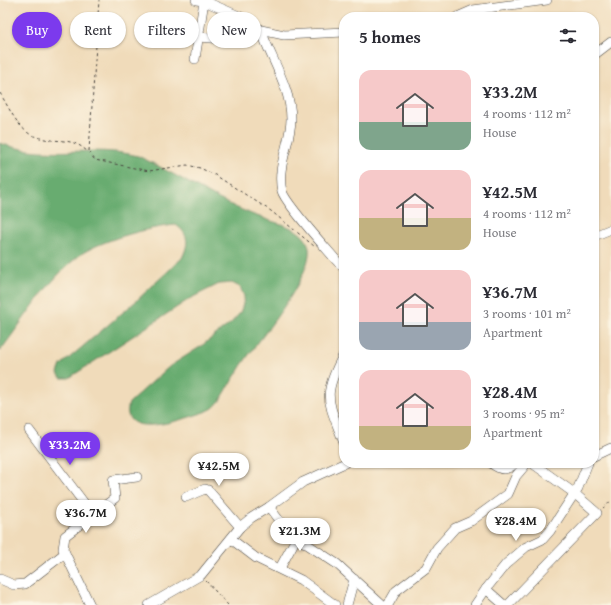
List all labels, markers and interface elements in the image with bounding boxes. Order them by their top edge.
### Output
chip: Buy [12,12,62,48]
chip: Rent [70,12,126,48]
chip: Filters [134,12,199,48]
chip: New [207,12,261,48]
text: 5 homes [359,24,421,49]
icon: filters [557,25,579,47]
text: ¥33.2M [483,79,538,104]
icon: home [391,86,439,134]
text: 4 rooms · 112 m² [483,104,571,123]
text: House [483,123,517,142]
text: ¥42.5M [483,179,538,204]
icon: home [391,186,439,234]
text: 4 rooms · 112 m² [483,204,571,223]
text: House [483,223,517,242]
text: ¥36.7M [483,279,538,304]
icon: home [391,286,439,334]
text: 3 rooms · 101 m² [483,304,571,323]
text: Apartment [483,323,543,342]
text: ¥28.4M [483,379,538,404]
icon: home [391,386,439,434]
text: 3 rooms · 95 m² [483,404,565,423]
text: Apartment [483,423,543,442]
pin: ¥33.2M [37,432,103,466]
text: ¥33.2M [49,435,91,454]
pin: ¥42.5M [186,453,252,487]
text: ¥42.5M [198,456,240,475]
pin: ¥36.7M [53,500,119,534]
text: ¥36.7M [65,503,107,522]
pin: ¥28.4M [483,508,549,542]
text: ¥28.4M [495,511,537,530]
pin: ¥21.3M [267,518,333,552]
text: ¥21.3M [279,521,321,540]

